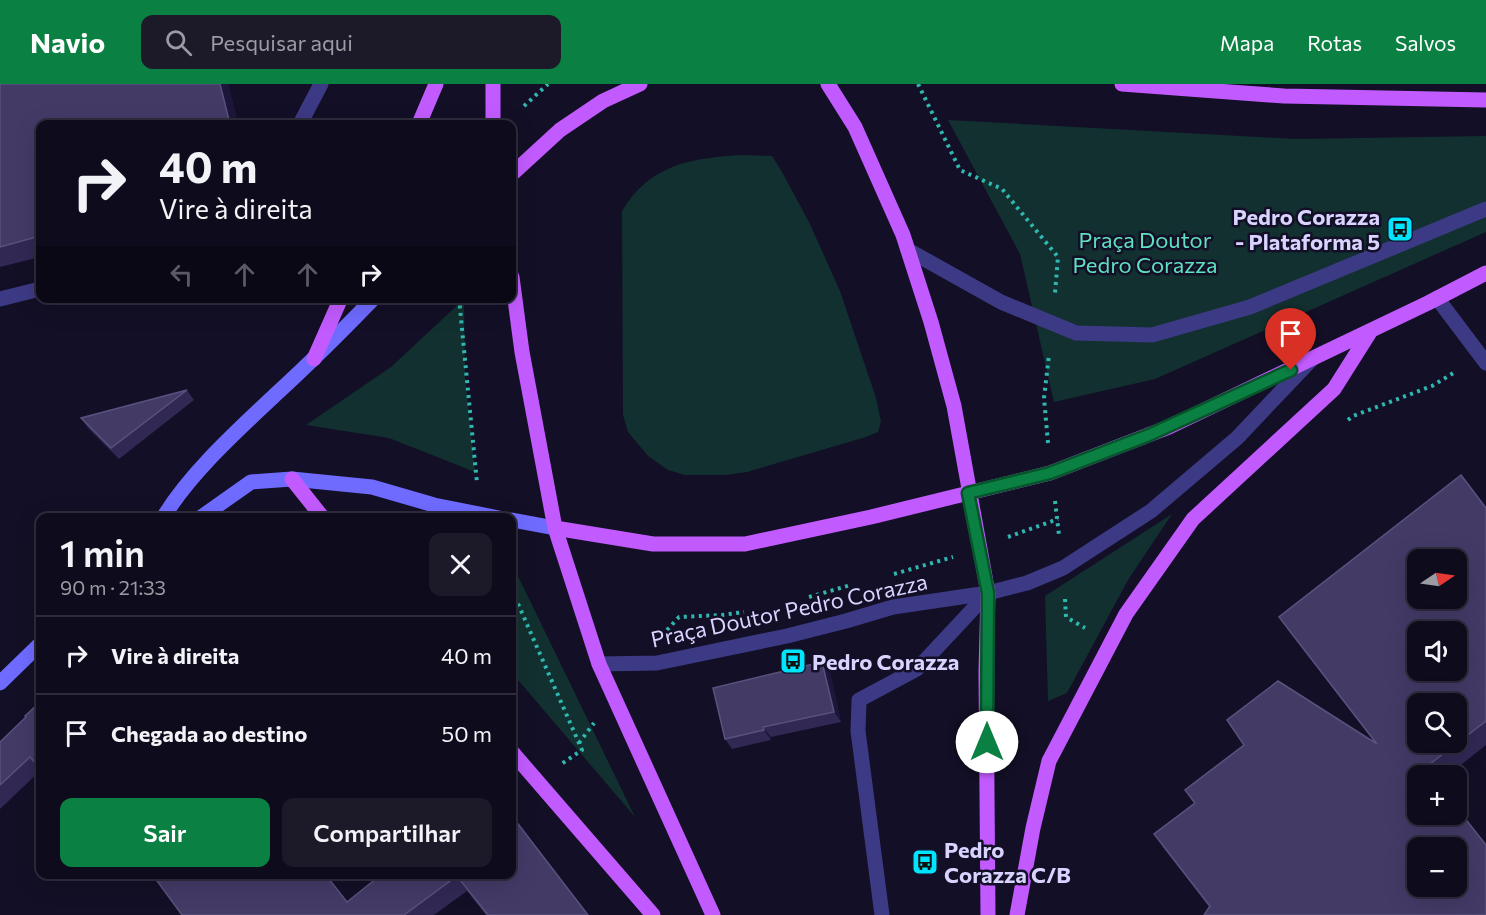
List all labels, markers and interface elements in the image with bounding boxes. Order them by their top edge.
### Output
search box [141,15,561,69]
text: Navio [30,25,105,59]
icon: search [162,26,195,59]
text: Pesquisar aqui [210,29,353,56]
text: Mapa [1220,30,1274,55]
text: Rotas [1307,30,1362,55]
text: Salvos [1395,30,1456,55]
text: 40 m [159,140,257,192]
icon: right [60,144,138,222]
text: Vire à direita [159,192,313,225]
place label: Pedro Corazza - Plataforma 5 [1233,203,1380,255]
bus stop icon: Pedro Corazza - Plataforma 5 [1385,214,1415,244]
park label: Praça Doutor Pedro Corazza [1072,226,1218,278]
icon: left [165,258,198,291]
icon: ahead [228,258,261,291]
icon: ahead [291,258,324,291]
icon: right [354,258,387,291]
pin [1265,308,1316,370]
icon: arrive [1274,317,1307,350]
text: 1 min [60,530,145,574]
button: close [429,533,492,596]
north arrow [1407,549,1467,609]
map controls [1407,549,1467,897]
street label: Praça Doutor Pedro Corazza [648,567,930,653]
text: 90 m · 21:33 [60,575,166,599]
button: sound [1407,621,1467,681]
icon: right [60,639,93,672]
text: Vire à direita [111,642,239,669]
text: 40 m [441,642,492,669]
bus stop icon: Pedro Corazza [778,646,808,676]
place label: Pedro Corazza [812,648,959,675]
button: search [1407,693,1467,753]
position arrow [955,710,1019,774]
icon: arrive [60,717,93,750]
text: Chegada ao destino [111,720,307,747]
text: 50 m [442,720,492,747]
button: + [1407,765,1467,825]
button: Sair [60,798,270,867]
button: Compartilhar [282,798,492,867]
place label: Pedro Corazza C/B [944,836,1071,888]
button: − [1407,837,1467,897]
bus stop icon: Pedro Corazza C/B [910,847,940,877]

